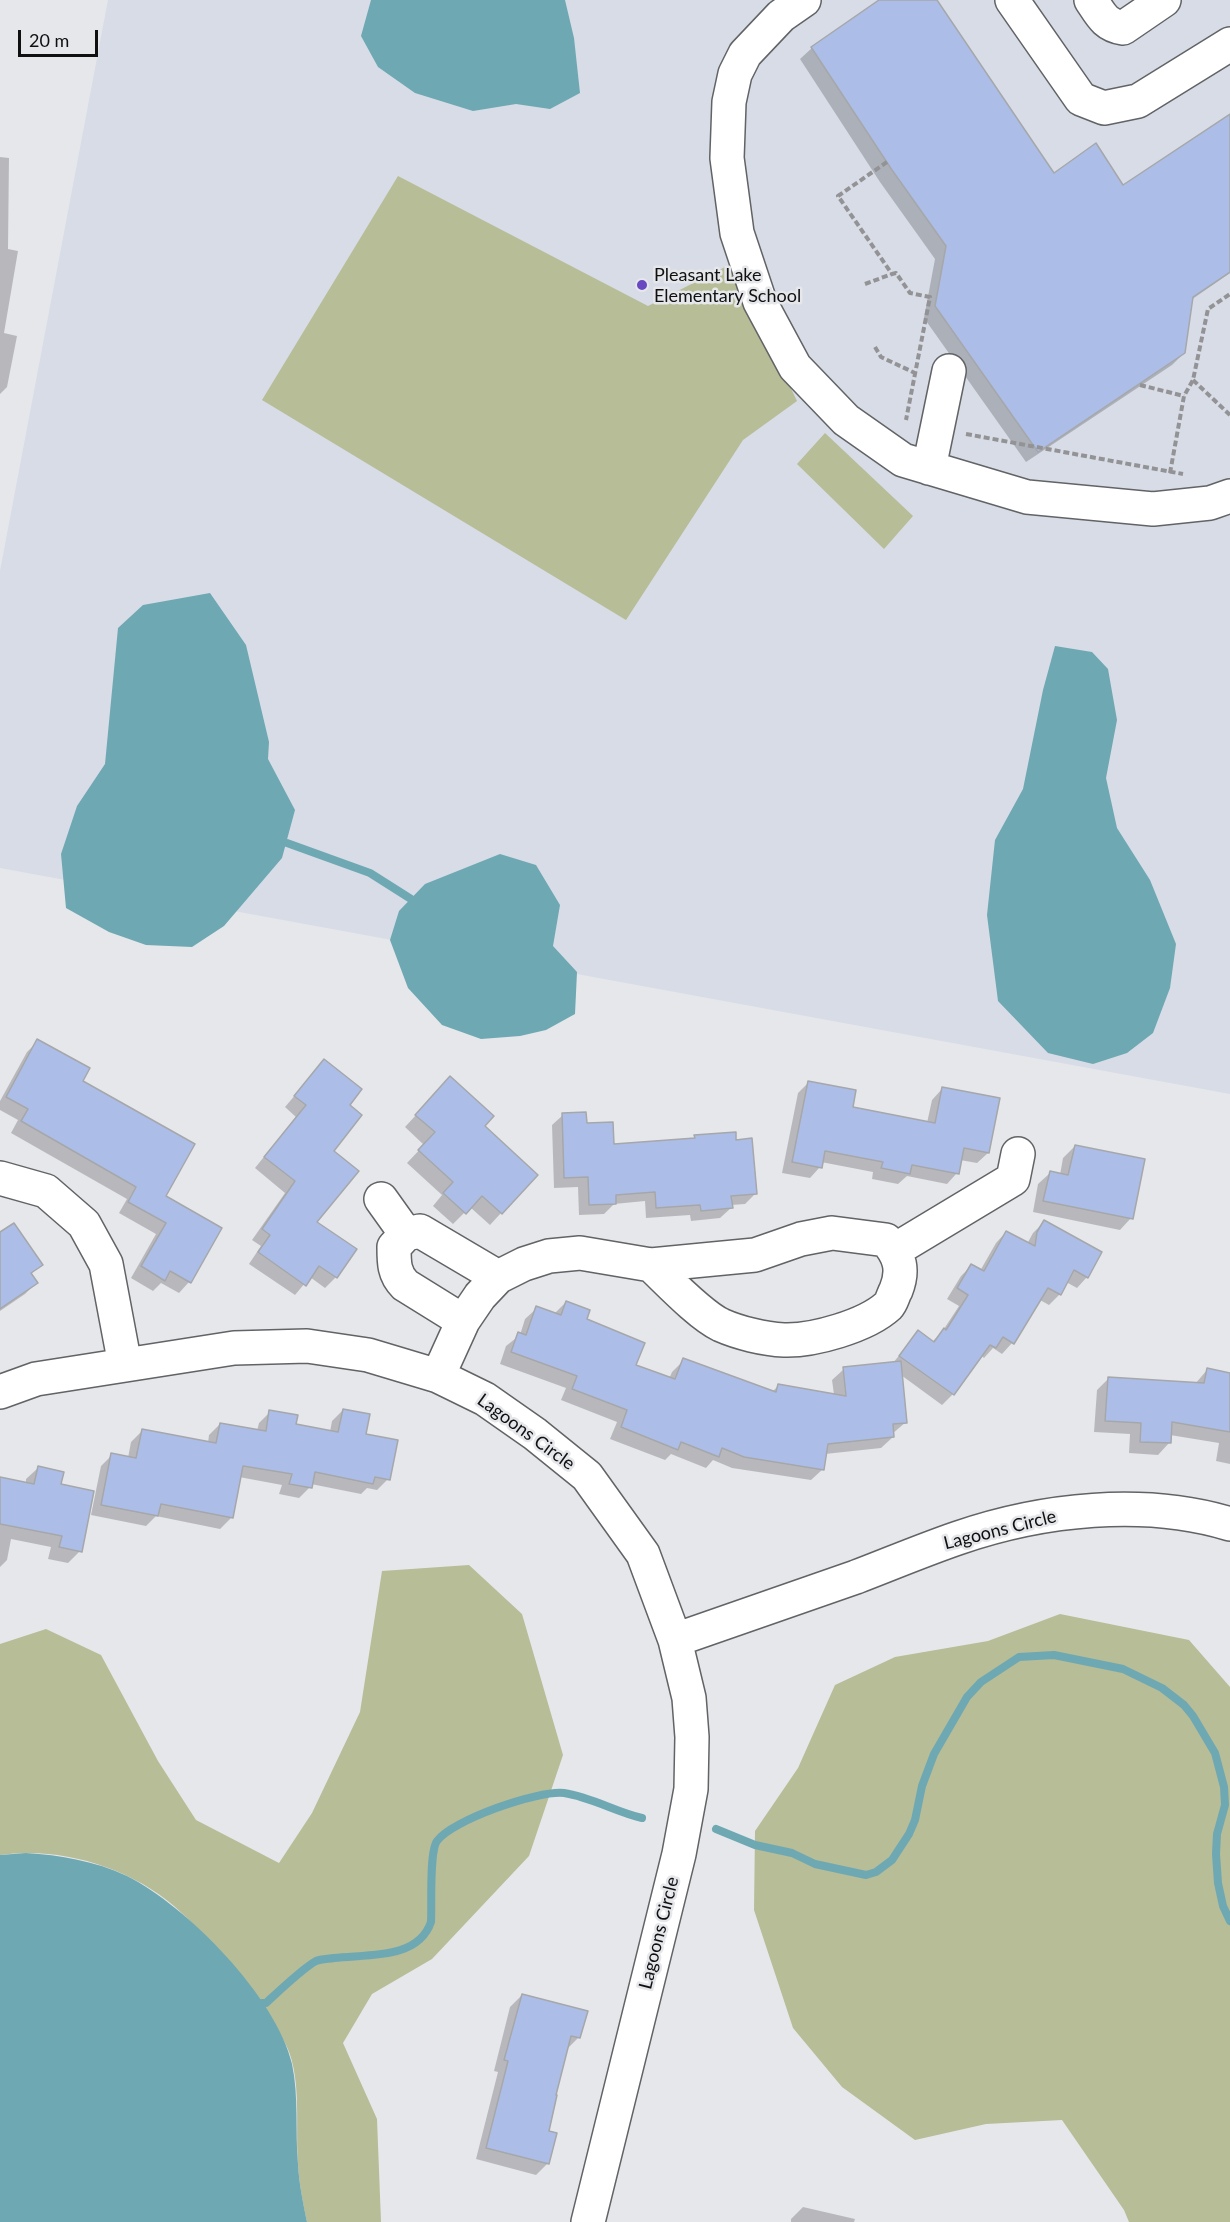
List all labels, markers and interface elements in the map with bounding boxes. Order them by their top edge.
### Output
scale bar [21,18,100,56]
text: 20 m [29,29,69,51]
place label: Pleasant Lake Elementary School [654,264,801,306]
marker: Pleasant Lake Elementary School [635,278,649,292]
street label: Lagoons Circle [473,1389,579,1475]
street label: Lagoons Circle [942,1506,1058,1554]
street label: Lagoons Circle [635,1875,683,1991]

